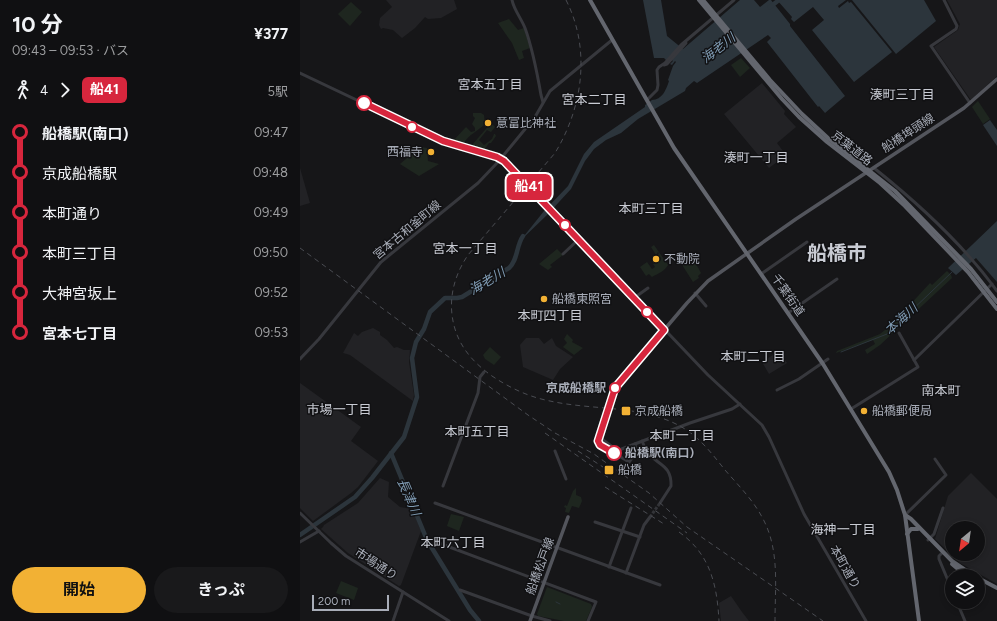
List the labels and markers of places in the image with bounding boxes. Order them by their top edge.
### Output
unlabelled marker [356,95,372,111]
place label: 意富比神社 [496,116,556,130]
marker: 意富比神社 [483,118,493,128]
unlabelled marker [406,121,418,133]
place label: 西福寺 [387,145,423,159]
marker: 西福寺 [426,147,436,157]
unlabelled marker [559,219,571,231]
place label: 不動院 [664,252,700,266]
marker: 不動院 [651,254,661,264]
place label: 船橋東照宮 [552,292,612,306]
marker: 船橋東照宮 [539,294,549,304]
unlabelled marker [641,306,653,318]
place label: 京成船橋駅 [546,381,606,395]
marker: 京成船橋駅 [609,382,621,394]
place label: 京成船橋 [635,404,683,418]
place label: 船橋郵便局 [872,404,932,418]
marker: 京成船橋 [620,405,632,417]
marker: 船橋郵便局 [859,406,869,416]
marker: 船橋駅(南口) [606,445,622,461]
place label: 船橋駅(南口) [625,446,695,460]
place label: 船橋 [618,463,642,477]
marker: 船橋 [603,464,615,476]

